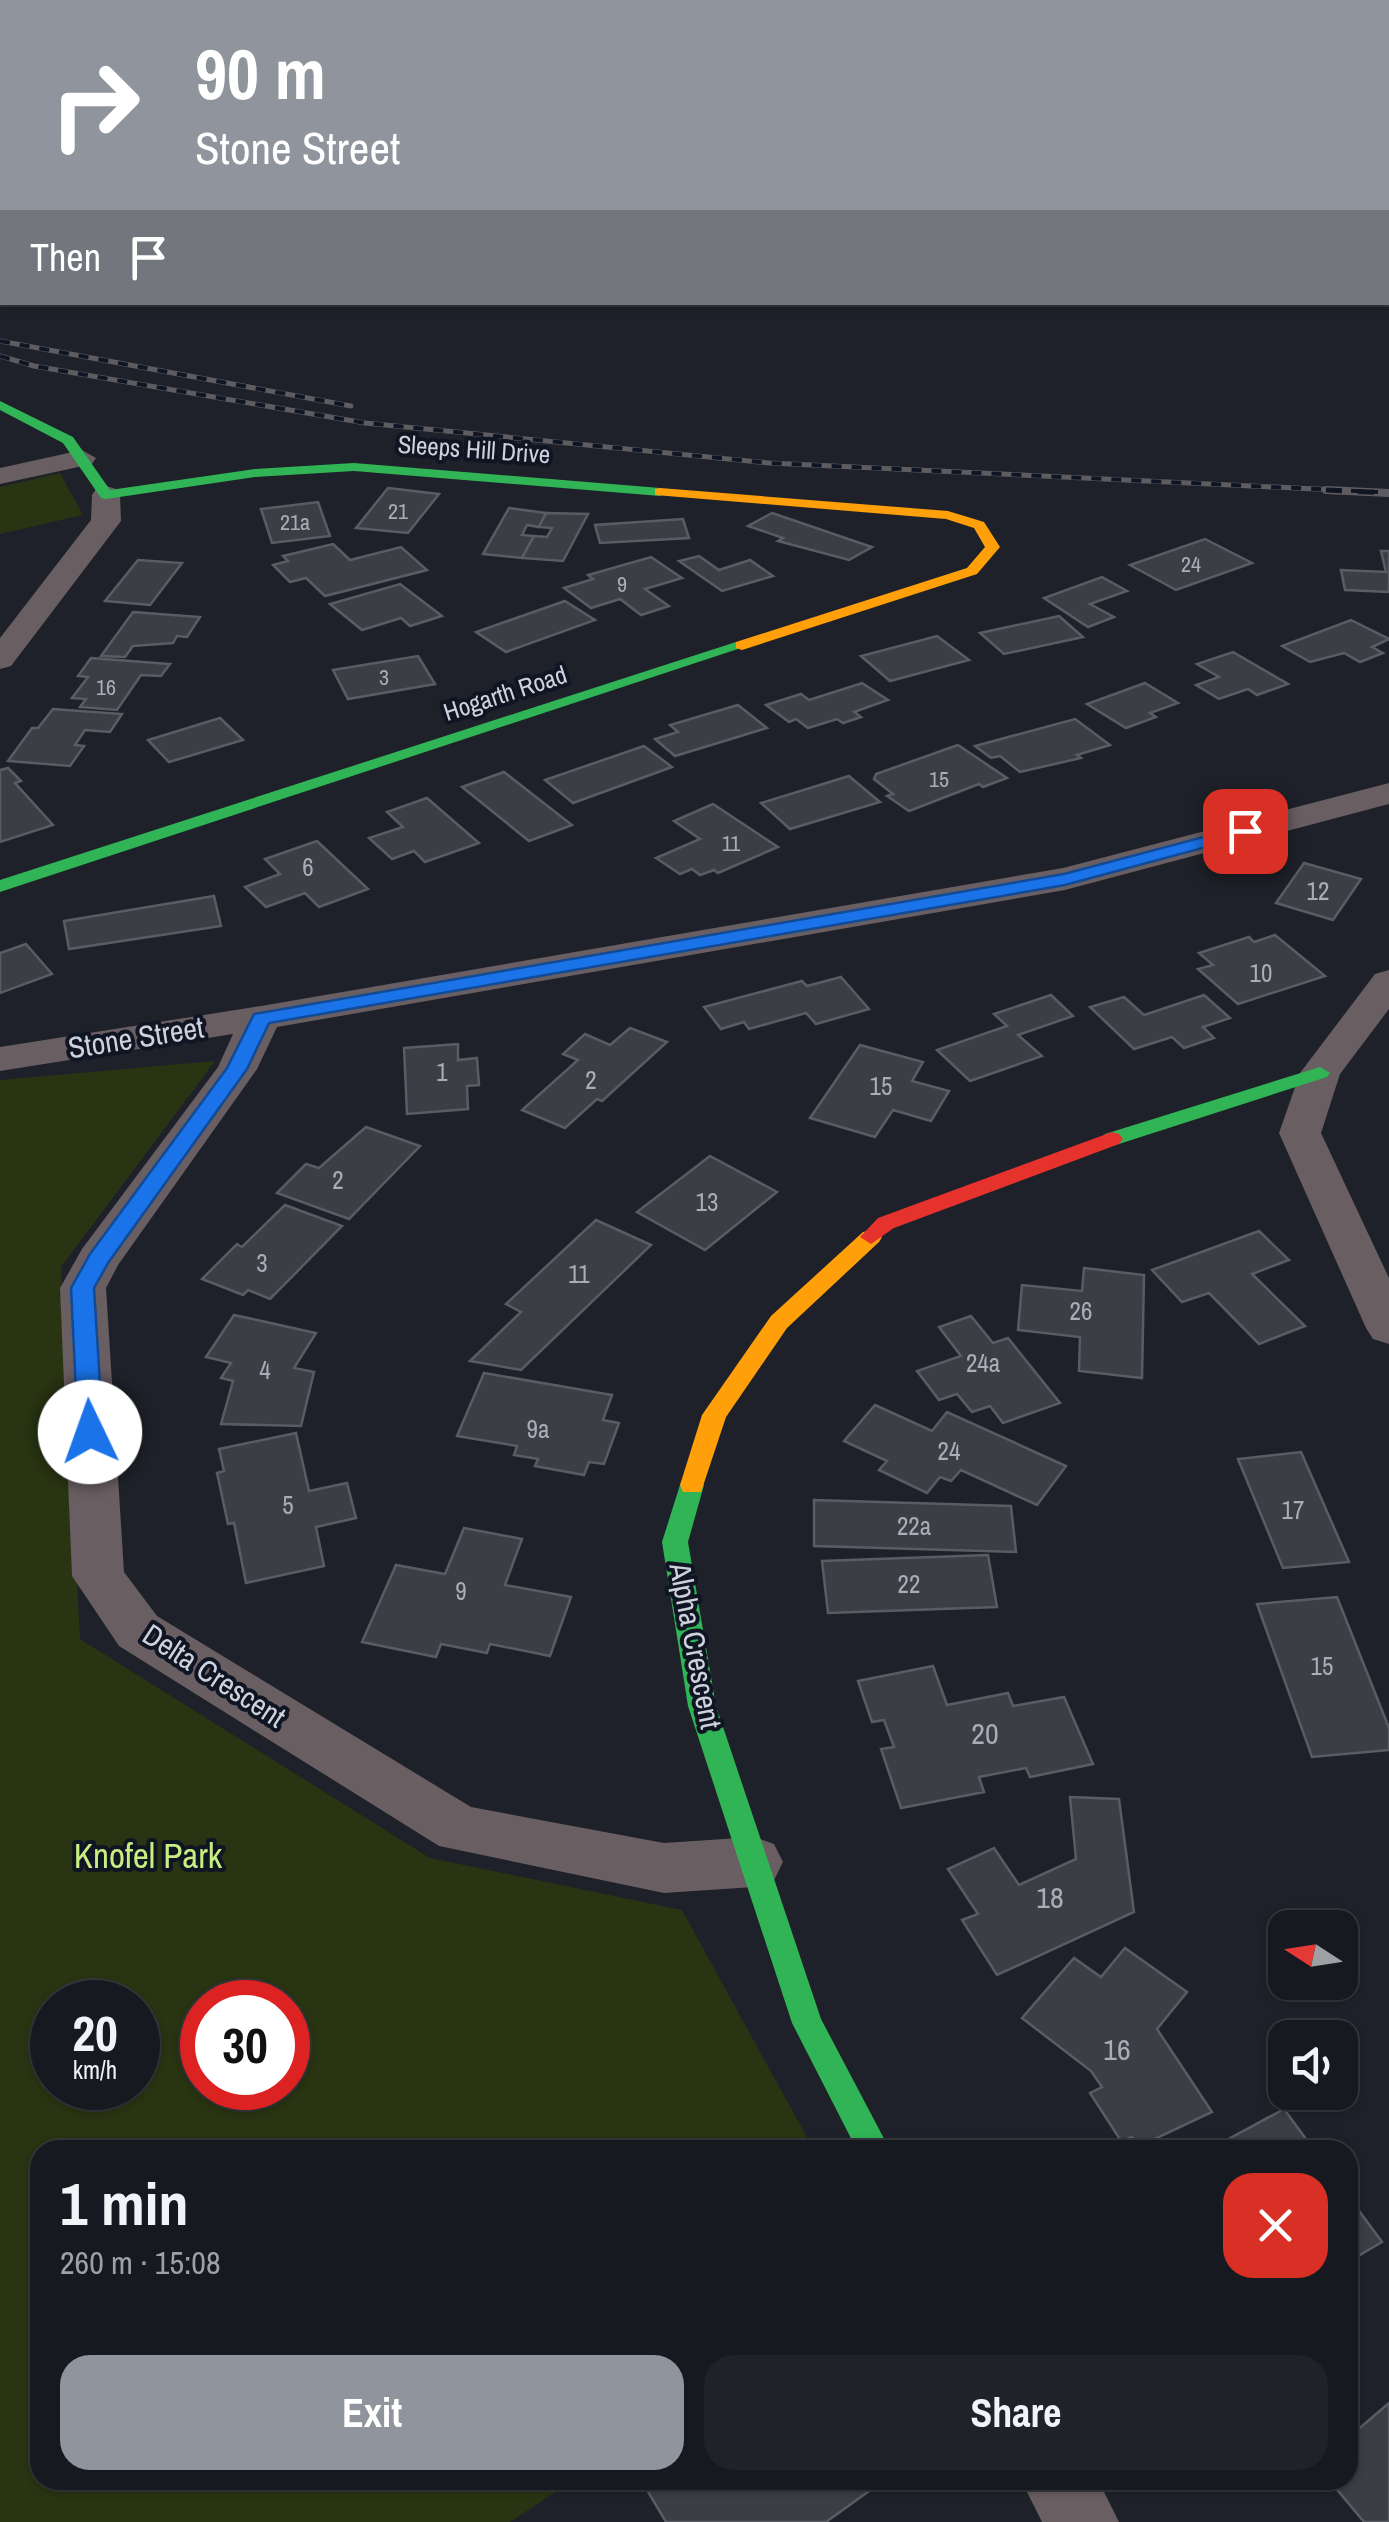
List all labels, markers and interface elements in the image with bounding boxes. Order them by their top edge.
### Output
text: 90 m [195,27,326,121]
icon: right [30,40,160,170]
text: Stone Street [195,117,400,178]
icon: arrive [121,230,176,285]
text: Then [30,232,101,283]
street label: Sleeps Hill Drive [397,427,551,471]
house number: 21 [388,496,408,526]
house number: 21a [280,507,310,537]
house number: 24 [1181,549,1201,579]
house number: 9 [617,569,627,599]
street label: Hogarth Road [439,657,571,729]
house number: 3 [379,662,389,692]
house number: 16 [96,672,116,702]
house number: 15 [929,764,949,794]
pin [1203,789,1288,874]
icon: arrive [1218,804,1273,859]
house number: 11 [722,828,740,858]
house number: 6 [302,850,314,884]
house number: 12 [1307,874,1329,908]
house number: 10 [1250,956,1272,990]
street label: Stone Street [65,1007,207,1067]
house number: 1 [436,1055,448,1089]
house number: 2 [585,1063,597,1097]
house number: 15 [870,1069,892,1103]
house number: 2 [332,1163,344,1197]
house number: 13 [696,1185,718,1219]
house number: 3 [256,1246,268,1280]
house number: 11 [568,1257,590,1291]
house number: 26 [1070,1294,1092,1328]
house number: 24a [966,1346,1001,1380]
house number: 4 [259,1353,271,1387]
position arrow [38,1380,142,1484]
house number: 9a [527,1412,550,1446]
house number: 24 [938,1434,960,1468]
house number: 5 [282,1488,294,1522]
house number: 17 [1282,1493,1304,1527]
house number: 22a [897,1509,932,1543]
street label: Alpha Crescent [660,1558,732,1732]
house number: 22 [898,1567,920,1601]
house number: 9 [455,1574,467,1608]
street label: Delta Crescent [135,1614,294,1736]
house number: 15 [1311,1649,1333,1683]
house number: 20 [971,1713,999,1753]
park label: Knofel Park [74,1832,223,1879]
house number: 18 [1036,1877,1064,1917]
north arrow [1268,1910,1358,2000]
map controls [1268,1910,1358,2110]
speed limit sign: 30 [180,1980,310,2110]
text: 20 [72,1999,118,2067]
button: sound [1268,2020,1358,2110]
house number: 16 [1103,2029,1131,2069]
text: km/h [73,2053,117,2087]
text: 1 min [60,2163,189,2244]
button: close [1223,2173,1328,2278]
text: 260 m · 15:08 [60,2241,220,2284]
button: Exit [60,2355,684,2470]
button: Share [704,2355,1328,2470]

